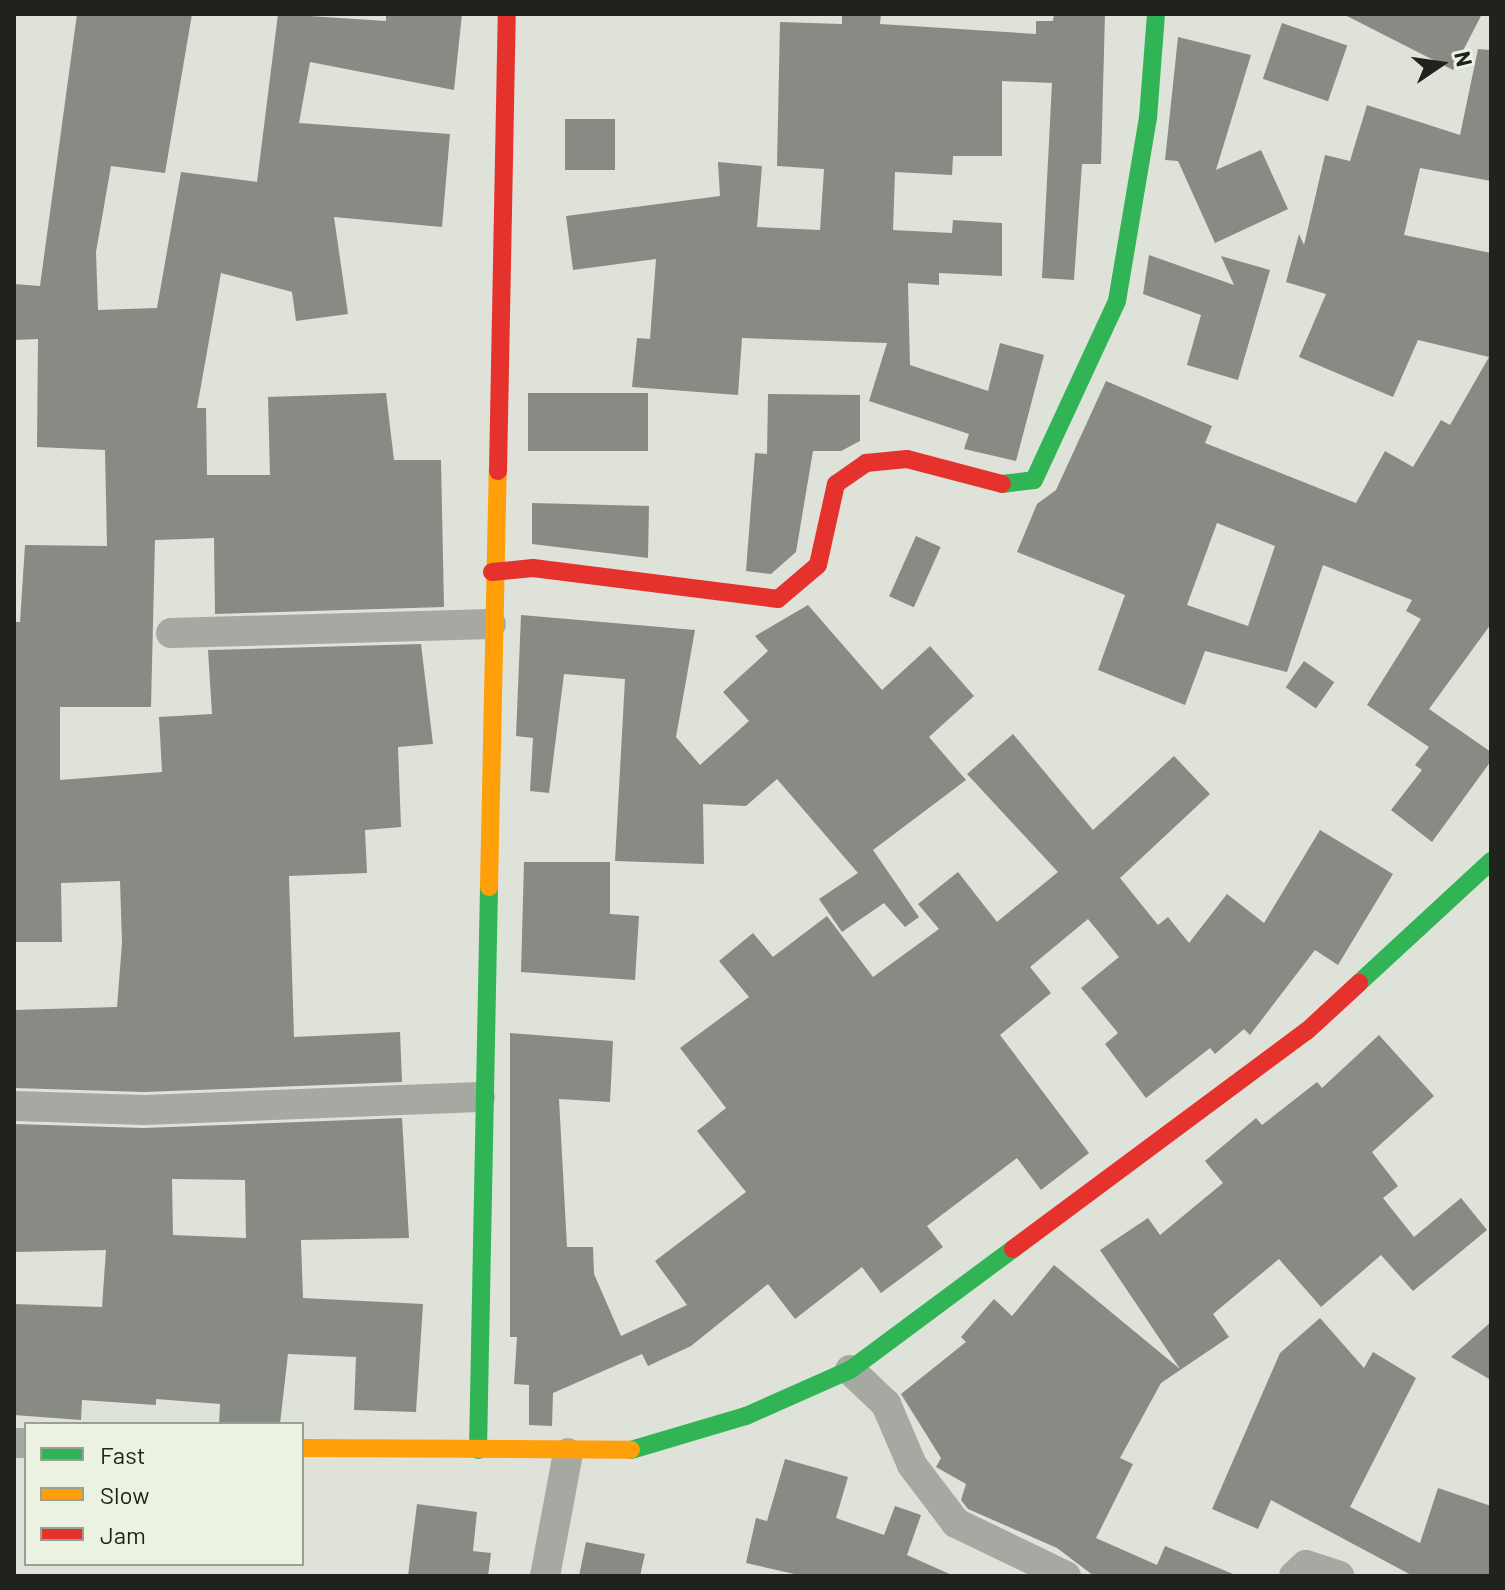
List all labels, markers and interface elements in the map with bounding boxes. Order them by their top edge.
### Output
north arrow [1401,24,1481,104]
text: N [1450,49,1479,69]
legend [24,1422,304,1566]
text: Fast [100,1440,145,1469]
text: Slow [100,1480,149,1509]
text: Jam [100,1520,146,1549]

